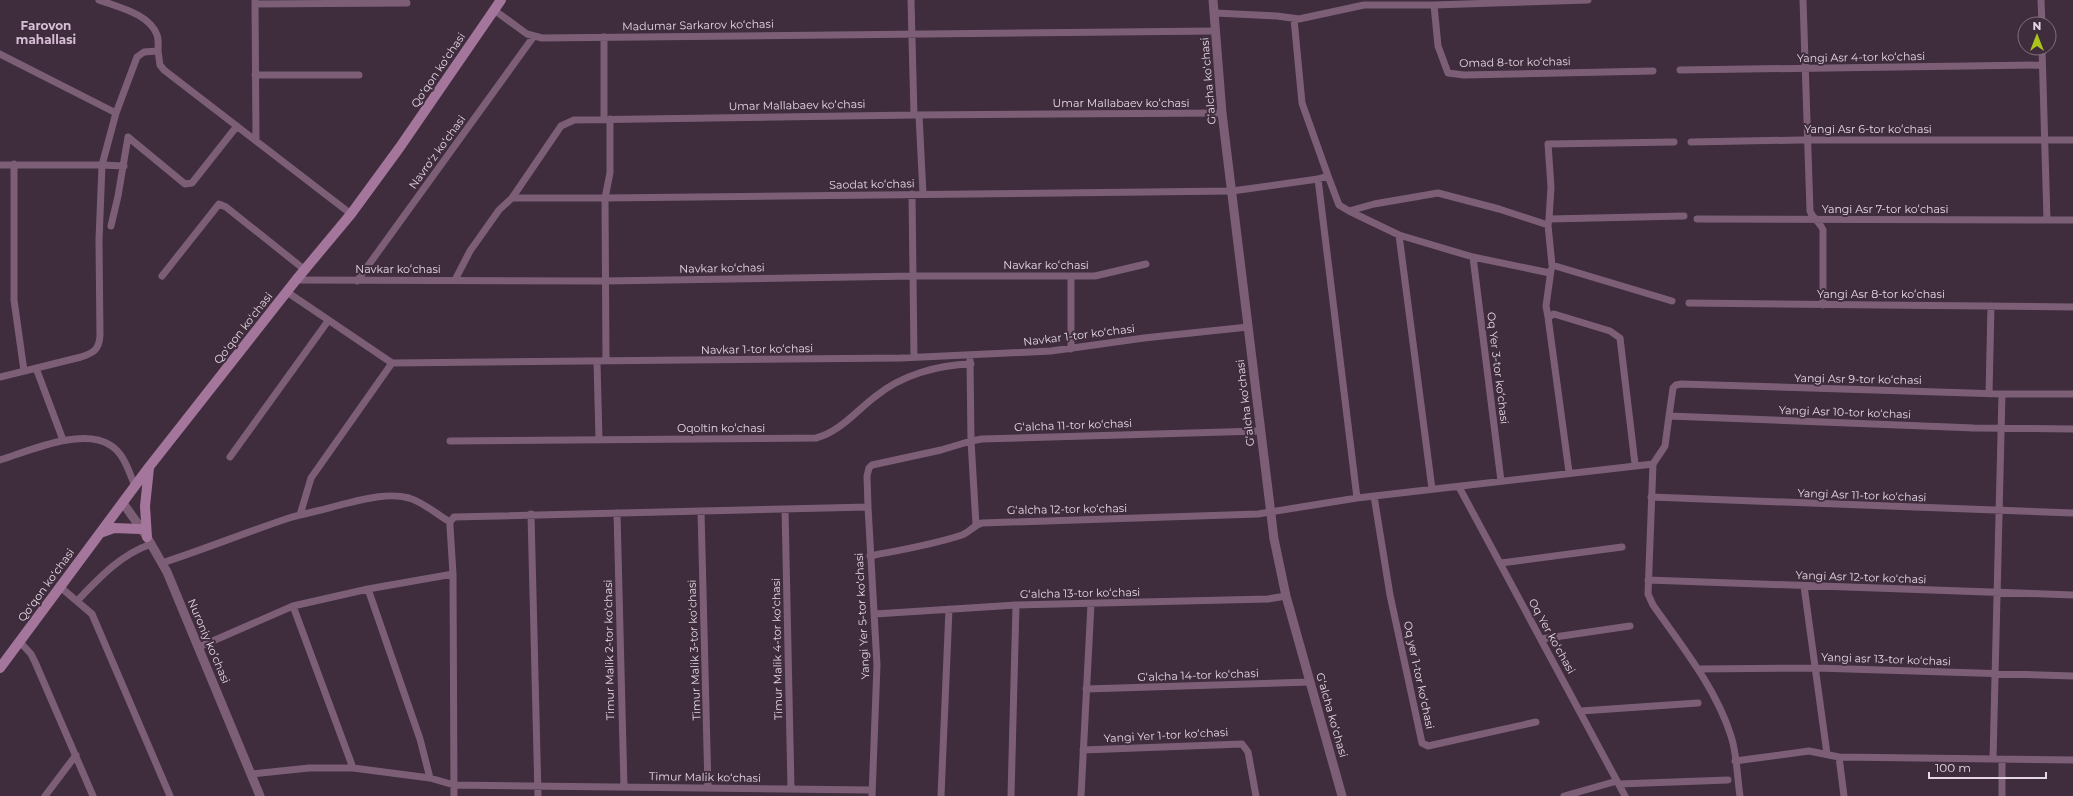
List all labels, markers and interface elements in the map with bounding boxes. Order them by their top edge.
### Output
north arrow [2017,16,2057,56]
street label: Madumar Sarkarov koʻchasi [622,17,774,33]
district label: Farovon mahallasi [16,18,76,47]
text: N [2033,19,2041,33]
street label: Qoʻqon koʻchasi [408,30,468,110]
street label: Gʻalcha koʻchasi [1197,37,1219,125]
street label: Yangi Asr 4-tor koʻchasi [1797,49,1925,65]
street label: Omad 8-tor koʻchasi [1459,54,1571,70]
street label: Umar Mallabaev koʻchasi [1053,96,1189,110]
street label: Umar Mallabaev koʻchasi [728,97,866,113]
street label: Navroʻz koʻchasi [406,112,468,192]
street label: Yangi Asr 6-tor koʻchasi [1804,122,1932,136]
street label: Saodat koʻchasi [829,176,915,192]
street label: Yangi Asr 7-tor koʻchasi [1822,202,1948,216]
street label: Navkar koʻchasi [1003,258,1089,272]
street label: Navkar koʻchasi [679,260,765,276]
street label: Navkar koʻchasi [355,262,441,276]
street label: Yangi Asr 8-tor koʻchasi [1817,287,1945,301]
street label: Qoʻqon koʻchasi [211,289,275,367]
street label: Oq Yer 3-tor koʻchasi [1484,311,1512,425]
street label: Navkar 1-tor koʻchasi [1022,321,1136,349]
street label: Navkar 1-tor koʻchasi [701,341,813,357]
street label: Gʻalcha koʻchasi [1233,359,1257,447]
street label: Yangi Asr 9-tor koʻchasi [1794,371,1922,387]
street label: Yangi Asr 10-tor koʻchasi [1779,403,1911,421]
street label: Gʻalcha 11-tor koʻchasi [1014,416,1132,434]
street label: Oqoltin koʻchasi [677,421,765,435]
street label: Yangi Asr 11-tor koʻchasi [1797,486,1927,504]
street label: Gʻalcha 12-tor koʻchasi [1007,501,1127,517]
street label: Qoʻqon koʻchasi [15,546,77,624]
street label: Yangi Yer 5-tor koʻchasi [852,552,872,680]
street label: Yangi Asr 12-tor koʻchasi [1795,568,1927,586]
street label: Timur Malik 4-tor koʻchasi [769,578,785,720]
street label: Timur Malik 2-tor koʻchasi [601,579,617,721]
street label: Timur Malik 3-tor koʻchasi [685,579,703,721]
street label: Gʻalcha 13-tor koʻchasi [1020,585,1140,601]
street label: Oq Yer koʻchasi [1526,596,1578,676]
street label: Nuroniy koʻchasi [185,597,233,686]
street label: Oq yer 1-tor koʻchasi [1401,620,1437,730]
street label: Yangi asr 13-tor koʻchasi [1821,650,1951,668]
street label: Gʻalcha 14-tor koʻchasi [1137,666,1259,684]
street label: Gʻalcha koʻchasi [1313,671,1351,759]
street label: Yangi Yer 1-tor koʻchasi [1103,725,1229,745]
scale bar [1929,754,2046,780]
text: 100 m [1935,760,1971,775]
street label: Timur Malik koʻchasi [649,769,761,785]

